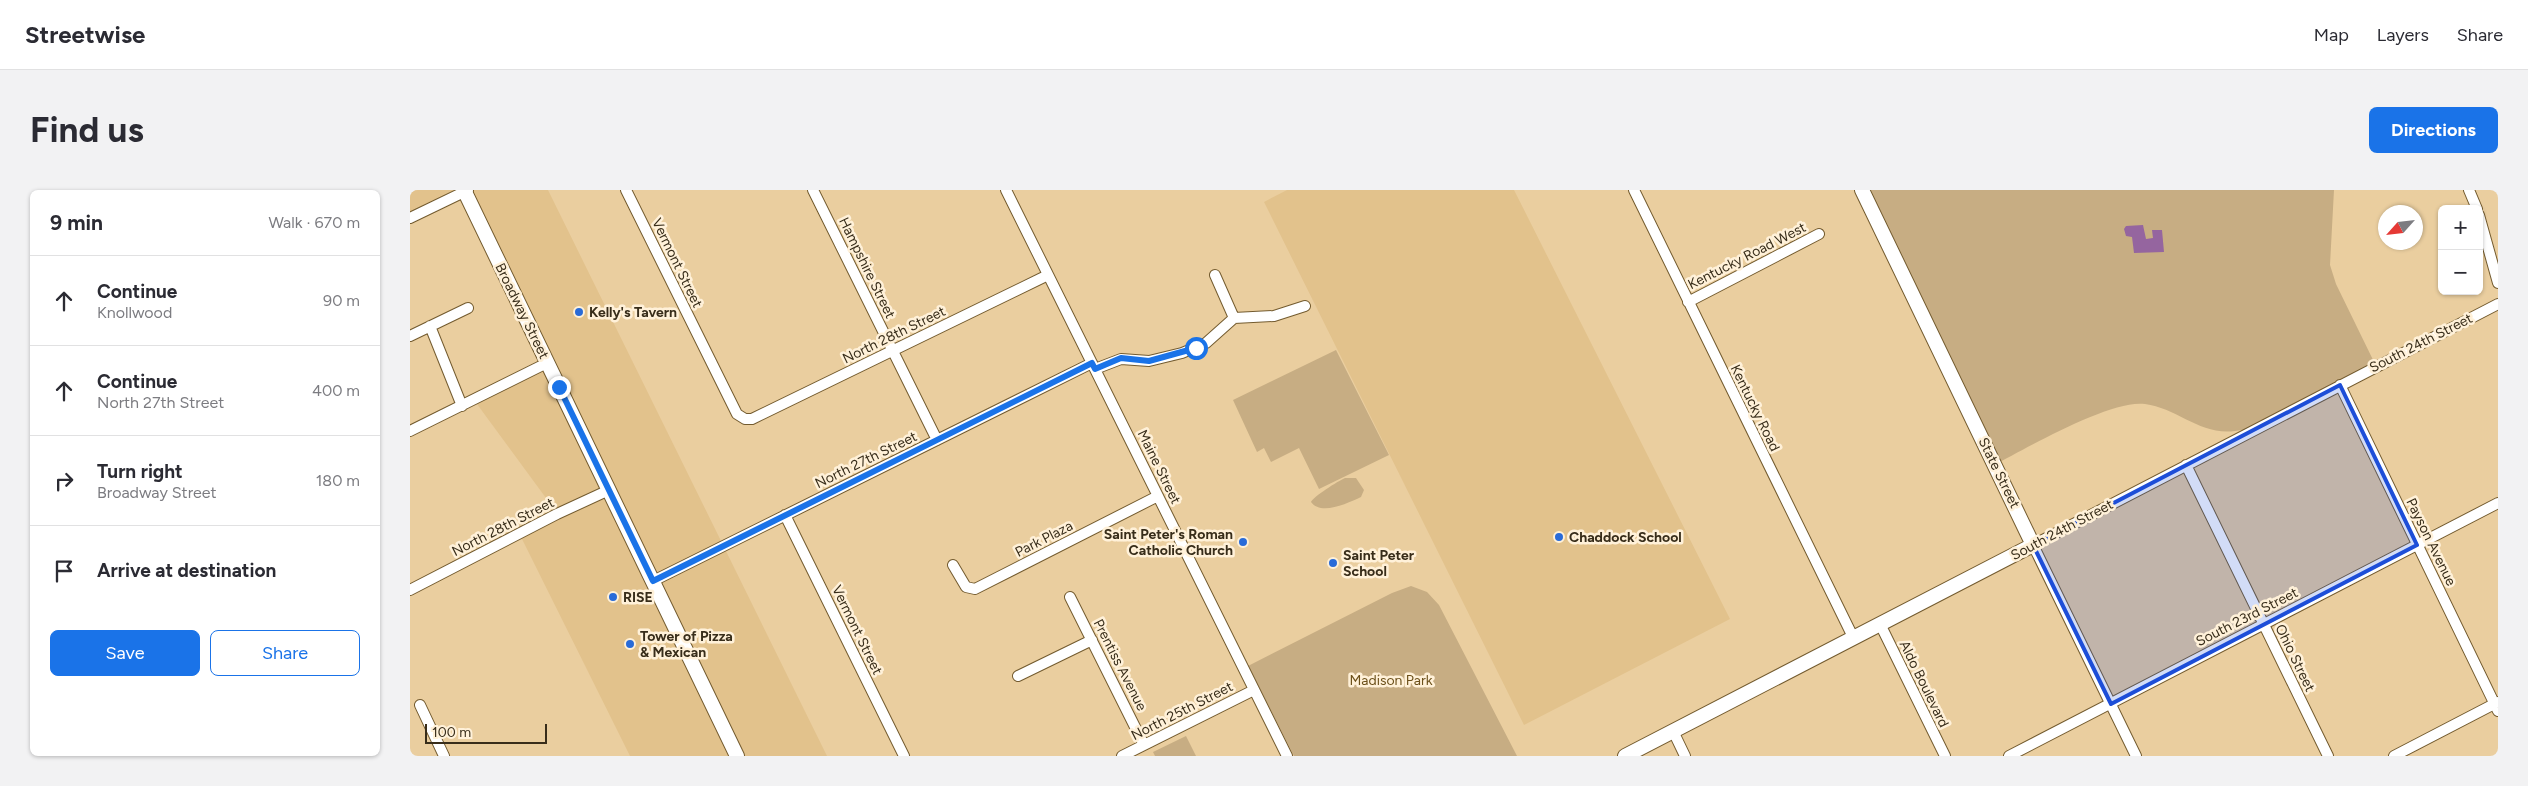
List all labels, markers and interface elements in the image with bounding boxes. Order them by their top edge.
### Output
text: Streetwise [25,20,145,49]
text: Map [2314,24,2349,46]
text: Layers [2377,24,2429,46]
text: Share [2457,24,2503,46]
button: Directions [2369,107,2498,153]
text: Find us [30,109,144,151]
north arrow [2378,205,2423,250]
map controls [2438,205,2483,295]
button: + [2438,205,2483,250]
text: 9 min [50,210,103,235]
text: Walk · 670 m [268,213,360,232]
street label: Hampshire Street [835,215,899,321]
street label: Vermont Street [648,216,706,310]
street label: Kentucky Road West [1685,219,1809,293]
button: − [2438,250,2483,295]
street label: Broadway Street [491,260,553,362]
text: Continue [97,280,177,303]
icon: ahead [50,287,78,315]
text: 90 m [323,291,360,310]
text: Knollwood [97,303,172,322]
street label: North 28th Street [840,303,948,367]
place label: Kelly's Tavern [589,304,677,321]
marker: Kelly's Tavern [573,306,585,318]
street label: South 24th Street [2367,310,2475,376]
route start [1185,337,1208,360]
street label: Kentucky Road [1727,362,1783,454]
text: Continue [97,370,177,393]
route end [548,376,571,399]
icon: ahead [50,377,78,405]
text: 400 m [312,381,360,400]
text: North 27th Street [97,393,224,412]
street label: Maine Street [1134,427,1184,507]
street label: North 27th Street [812,428,920,492]
street label: State Street [1975,435,2023,511]
text: Turn right [97,460,183,483]
icon: right [50,467,78,495]
text: 180 m [316,471,360,490]
text: Broadway Street [97,483,217,502]
street label: North 28th Street [449,494,557,560]
street label: Payson Avenue [2402,495,2460,589]
street label: South 24th Street [2008,496,2116,564]
street label: Park Plaza [1012,517,1076,561]
place label: Saint Peter's Roman Catholic Church [1104,526,1233,559]
place label: Chaddock School [1569,529,1682,546]
marker: Chaddock School [1553,531,1565,543]
marker: Saint Peter's Roman Catholic Church [1237,536,1249,548]
place label: Saint Peter School [1343,547,1415,580]
icon: arrive [50,557,78,585]
marker: Saint Peter School [1327,557,1339,569]
text: Arrive at destination [97,559,276,582]
street label: Vermont Street [828,583,886,677]
street label: South 23rd Street [2193,584,2301,650]
place label: RISE [623,589,653,606]
marker: RISE [607,591,619,603]
street label: Prentiss Avenue [1090,616,1151,714]
street label: Ohio Street [2271,622,2319,694]
place label: Tower of Pizza & Mexican [640,628,733,661]
button: Save [50,630,200,676]
button: Share [210,630,360,676]
marker: Tower of Pizza & Mexican [624,638,636,650]
street label: Aldo Boulevard [1896,638,1952,730]
park label: Madison Park [1350,672,1433,689]
street label: North 25th Street [1128,678,1236,744]
scale bar [425,721,548,744]
text: 100 m [432,724,471,741]

